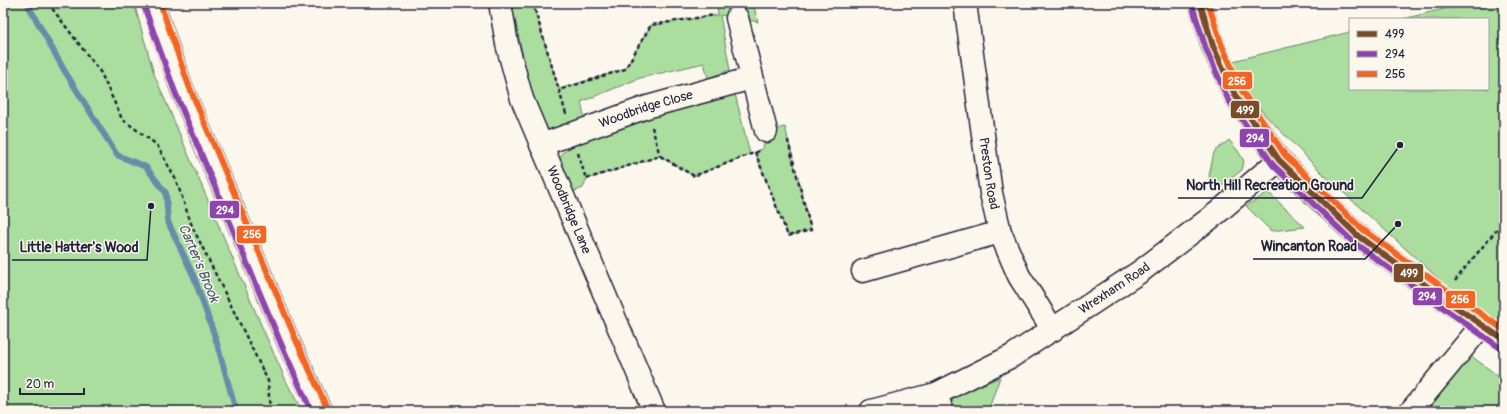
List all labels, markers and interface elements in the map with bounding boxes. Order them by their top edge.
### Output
legend [1349,18,1489,90]
text: 499 [1385,27,1404,42]
text: 294 [1385,47,1405,62]
text: 256 [1385,67,1405,82]
line badge: 256 [1222,71,1253,90]
text: 256 [1228,75,1247,88]
street label: Woodbridge Close [597,87,695,131]
line badge: 499 [1230,100,1260,119]
text: 499 [1235,104,1254,117]
line badge: 294 [1239,128,1270,148]
text: 294 [1246,132,1265,145]
street label: Preston Road [975,136,1003,211]
street label: Woodbridge Lane [543,164,595,257]
callout: North Hill Recreation Ground [1178,172,1362,198]
text: North Hill Recreation Ground [1186,177,1354,194]
line badge: 294 [209,200,240,219]
text: 294 [216,204,235,217]
water label: Carter's Brook [175,221,224,306]
line badge: 256 [236,225,267,244]
text: 256 [243,228,262,241]
callout: Wincanton Road [1253,233,1365,259]
callout: Little Hatter's Wood [12,234,147,260]
text: Wincanton Road [1261,238,1357,255]
text: Little Hatter's Wood [19,239,139,256]
street label: Wrexham Road [1076,259,1153,318]
line badge: 499 [1393,263,1424,283]
text: 499 [1399,267,1418,280]
line badge: 294 [1412,287,1443,306]
text: 294 [1418,290,1437,303]
line badge: 256 [1445,290,1476,309]
text: 256 [1451,293,1470,306]
scale bar [20,370,84,396]
text: 20 m [26,377,55,392]

